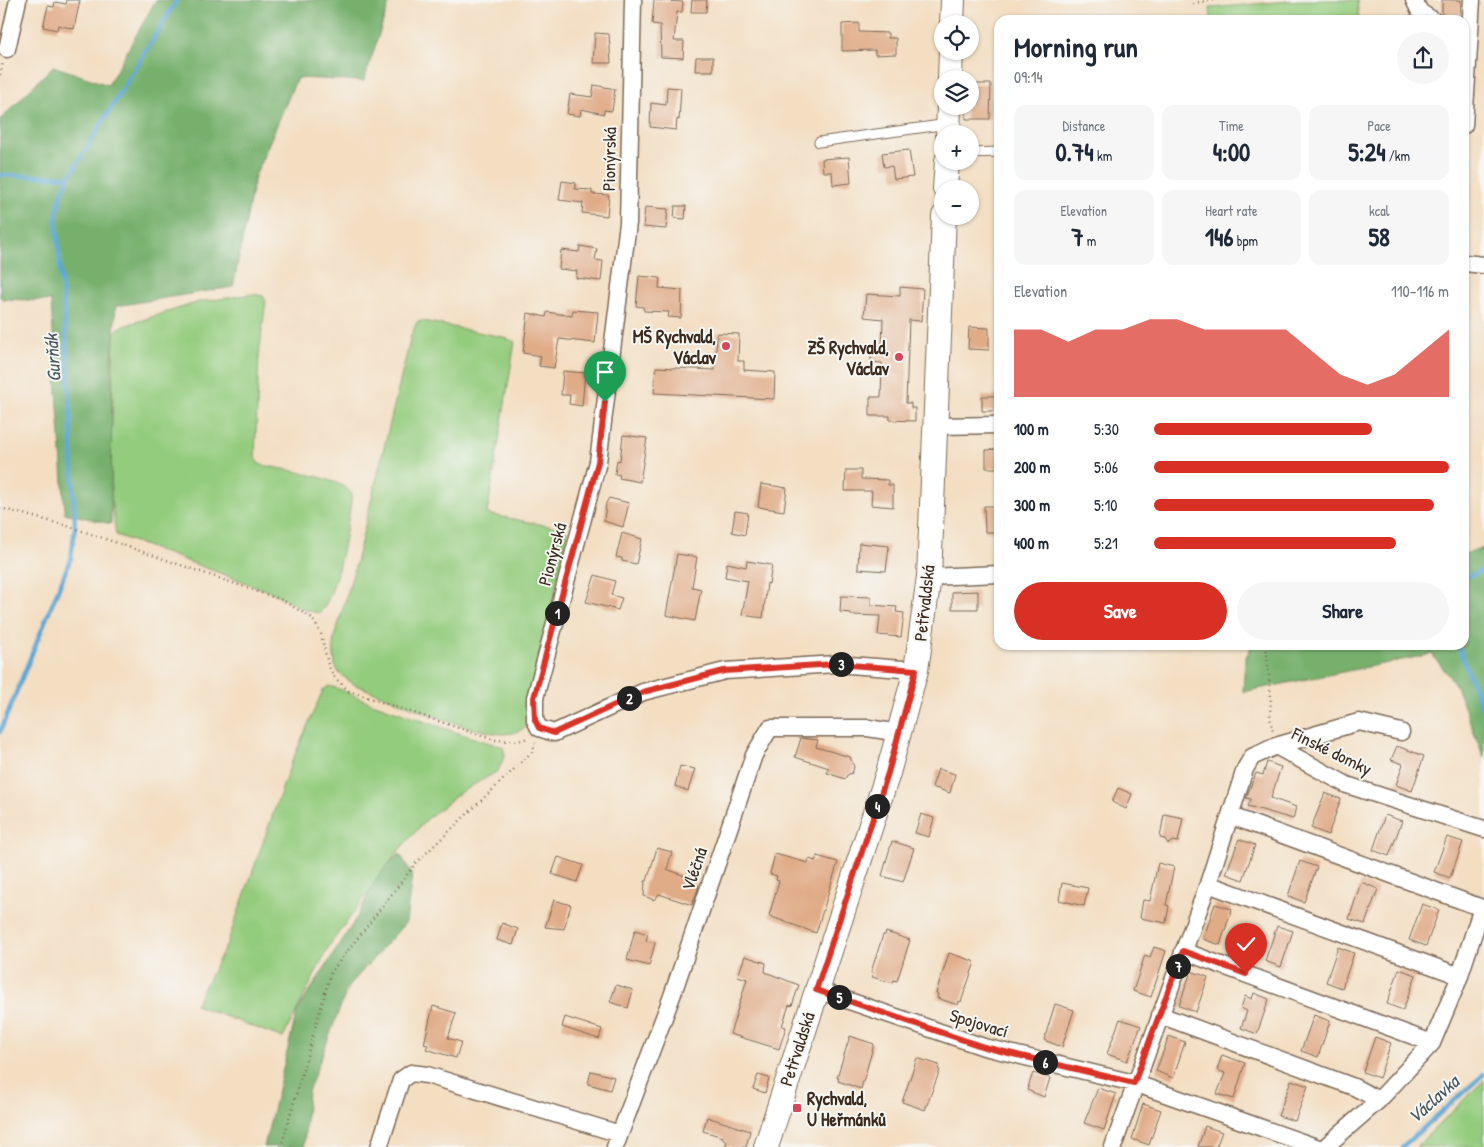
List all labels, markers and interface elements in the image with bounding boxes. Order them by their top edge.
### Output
map controls [934,15,979,225]
button: locate [934,15,979,60]
text: Morning run [1014,28,1138,66]
button: share [1397,32,1449,84]
text: 09:14 [1014,66,1043,88]
button: layers [934,70,979,115]
text: Distance [1062,116,1105,135]
text: Time [1219,116,1244,135]
text: Pace [1368,116,1391,135]
button: + [934,125,979,170]
street label: Pionýrská [596,127,622,191]
text: 0.74 [1055,135,1094,169]
text: 4:00 [1213,135,1250,169]
text: 5:24 [1348,135,1386,169]
text: km [1094,146,1112,165]
text: /km [1386,146,1410,165]
button: − [934,180,979,225]
text: Elevation [1061,201,1107,220]
text: Heart rate [1205,201,1258,220]
text: kcal [1369,201,1389,220]
text: 7 [1071,220,1084,254]
text: 146 [1205,220,1233,254]
text: 58 [1368,220,1390,254]
text: m [1084,231,1096,250]
text: bpm [1233,231,1258,250]
text: Elevation [1014,280,1067,302]
text: 110–116 m [1391,280,1449,302]
place label: MŠ Rychvald, Václav [633,324,717,370]
water label: Gurňák [37,331,67,383]
place label: ZŠ Rychvald, Václav [807,335,890,381]
marker: MŠ Rychvald, Václav [720,340,732,352]
pin [584,351,626,402]
marker: ZŠ Rychvald, Václav [893,351,905,363]
icon: arrive [591,358,619,386]
text: 100 m [1014,418,1049,440]
text: 5:30 [1094,418,1119,440]
text: 200 m [1014,456,1050,478]
text: 5:06 [1094,456,1118,478]
text: 300 m [1014,494,1050,516]
text: 5:10 [1094,494,1117,516]
street label: Pionýrská [532,520,572,588]
text: 400 m [1014,532,1049,554]
text: 5:21 [1094,532,1118,554]
street label: Petřvaldská [908,564,940,642]
button: Save [1014,582,1227,640]
button: Share [1237,582,1449,640]
pin: 1 [544,600,570,626]
text: 1 [555,604,560,623]
pin: 3 [828,652,854,676]
text: 3 [838,655,845,674]
pin: 2 [616,686,642,710]
text: 2 [626,689,633,708]
street label: Finské domky [1287,720,1377,781]
pin: 4 [864,794,890,818]
text: 4 [875,797,880,816]
street label: Vléčná [675,844,713,894]
pin [1225,923,1267,974]
icon: check [1232,930,1260,958]
pin: 7 [1166,954,1190,978]
text: 7 [1175,957,1182,976]
pin: 5 [826,984,852,1010]
text: 5 [837,988,842,1007]
street label: Spojovací [947,1002,1011,1044]
street label: Petřvaldská [773,1009,821,1089]
pin: 6 [1032,1050,1058,1074]
text: 6 [1043,1053,1048,1072]
water label: Václavka [1402,1067,1466,1129]
place label: Rychvald, U Heřmánků [807,1086,886,1132]
marker: Rychvald, U Heřmánků [791,1102,803,1114]

